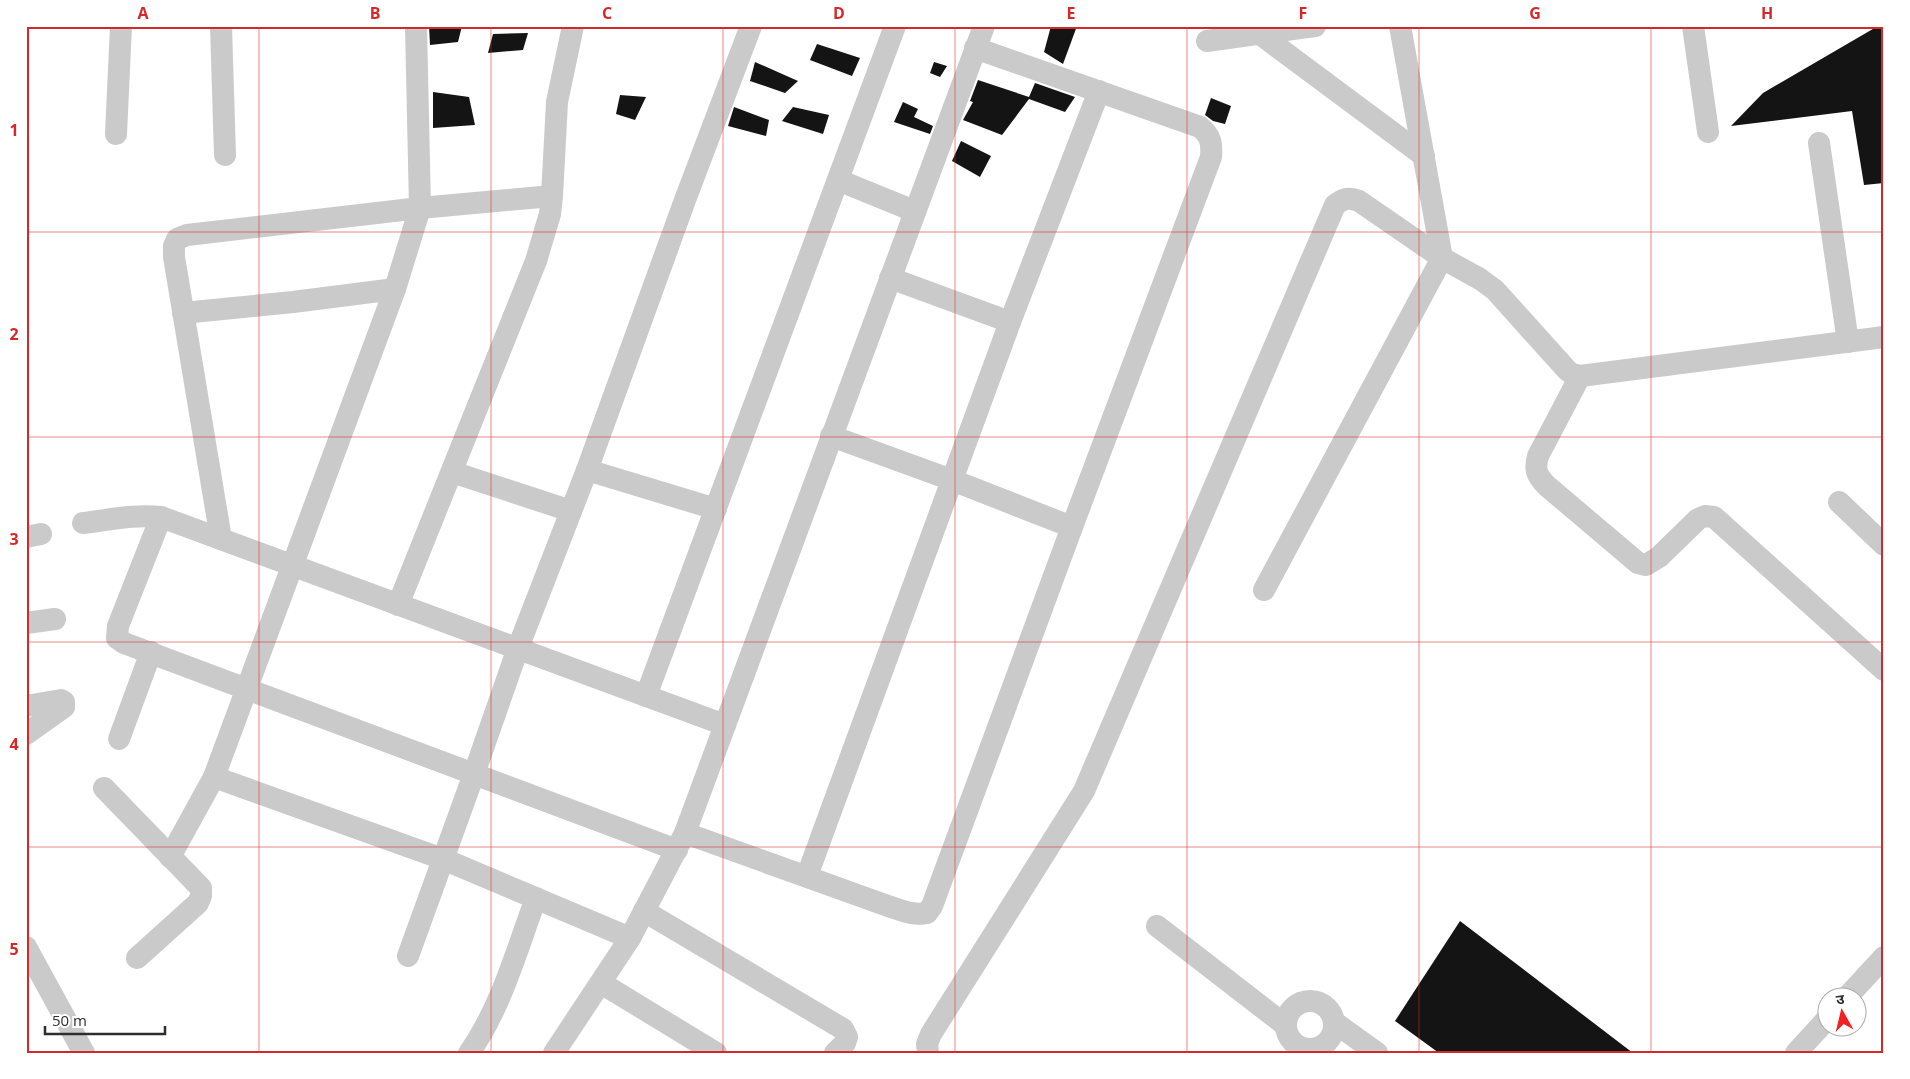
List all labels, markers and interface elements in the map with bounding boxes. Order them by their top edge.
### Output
text: A [137,2,149,24]
text: B [370,2,380,24]
text: C [602,2,612,24]
text: D [833,2,845,24]
text: E [1067,2,1076,24]
text: F [1299,2,1307,24]
text: G [1529,2,1541,24]
text: H [1761,2,1773,24]
text: 1 [9,119,19,141]
text: 2 [9,323,19,345]
text: 3 [9,528,19,550]
text: 4 [9,733,19,755]
text: 5 [9,938,19,960]
north arrow [1818,986,1868,1036]
text: उ [1835,989,1846,1009]
scale bar [45,1004,165,1036]
text: 50 m [52,1010,87,1030]

